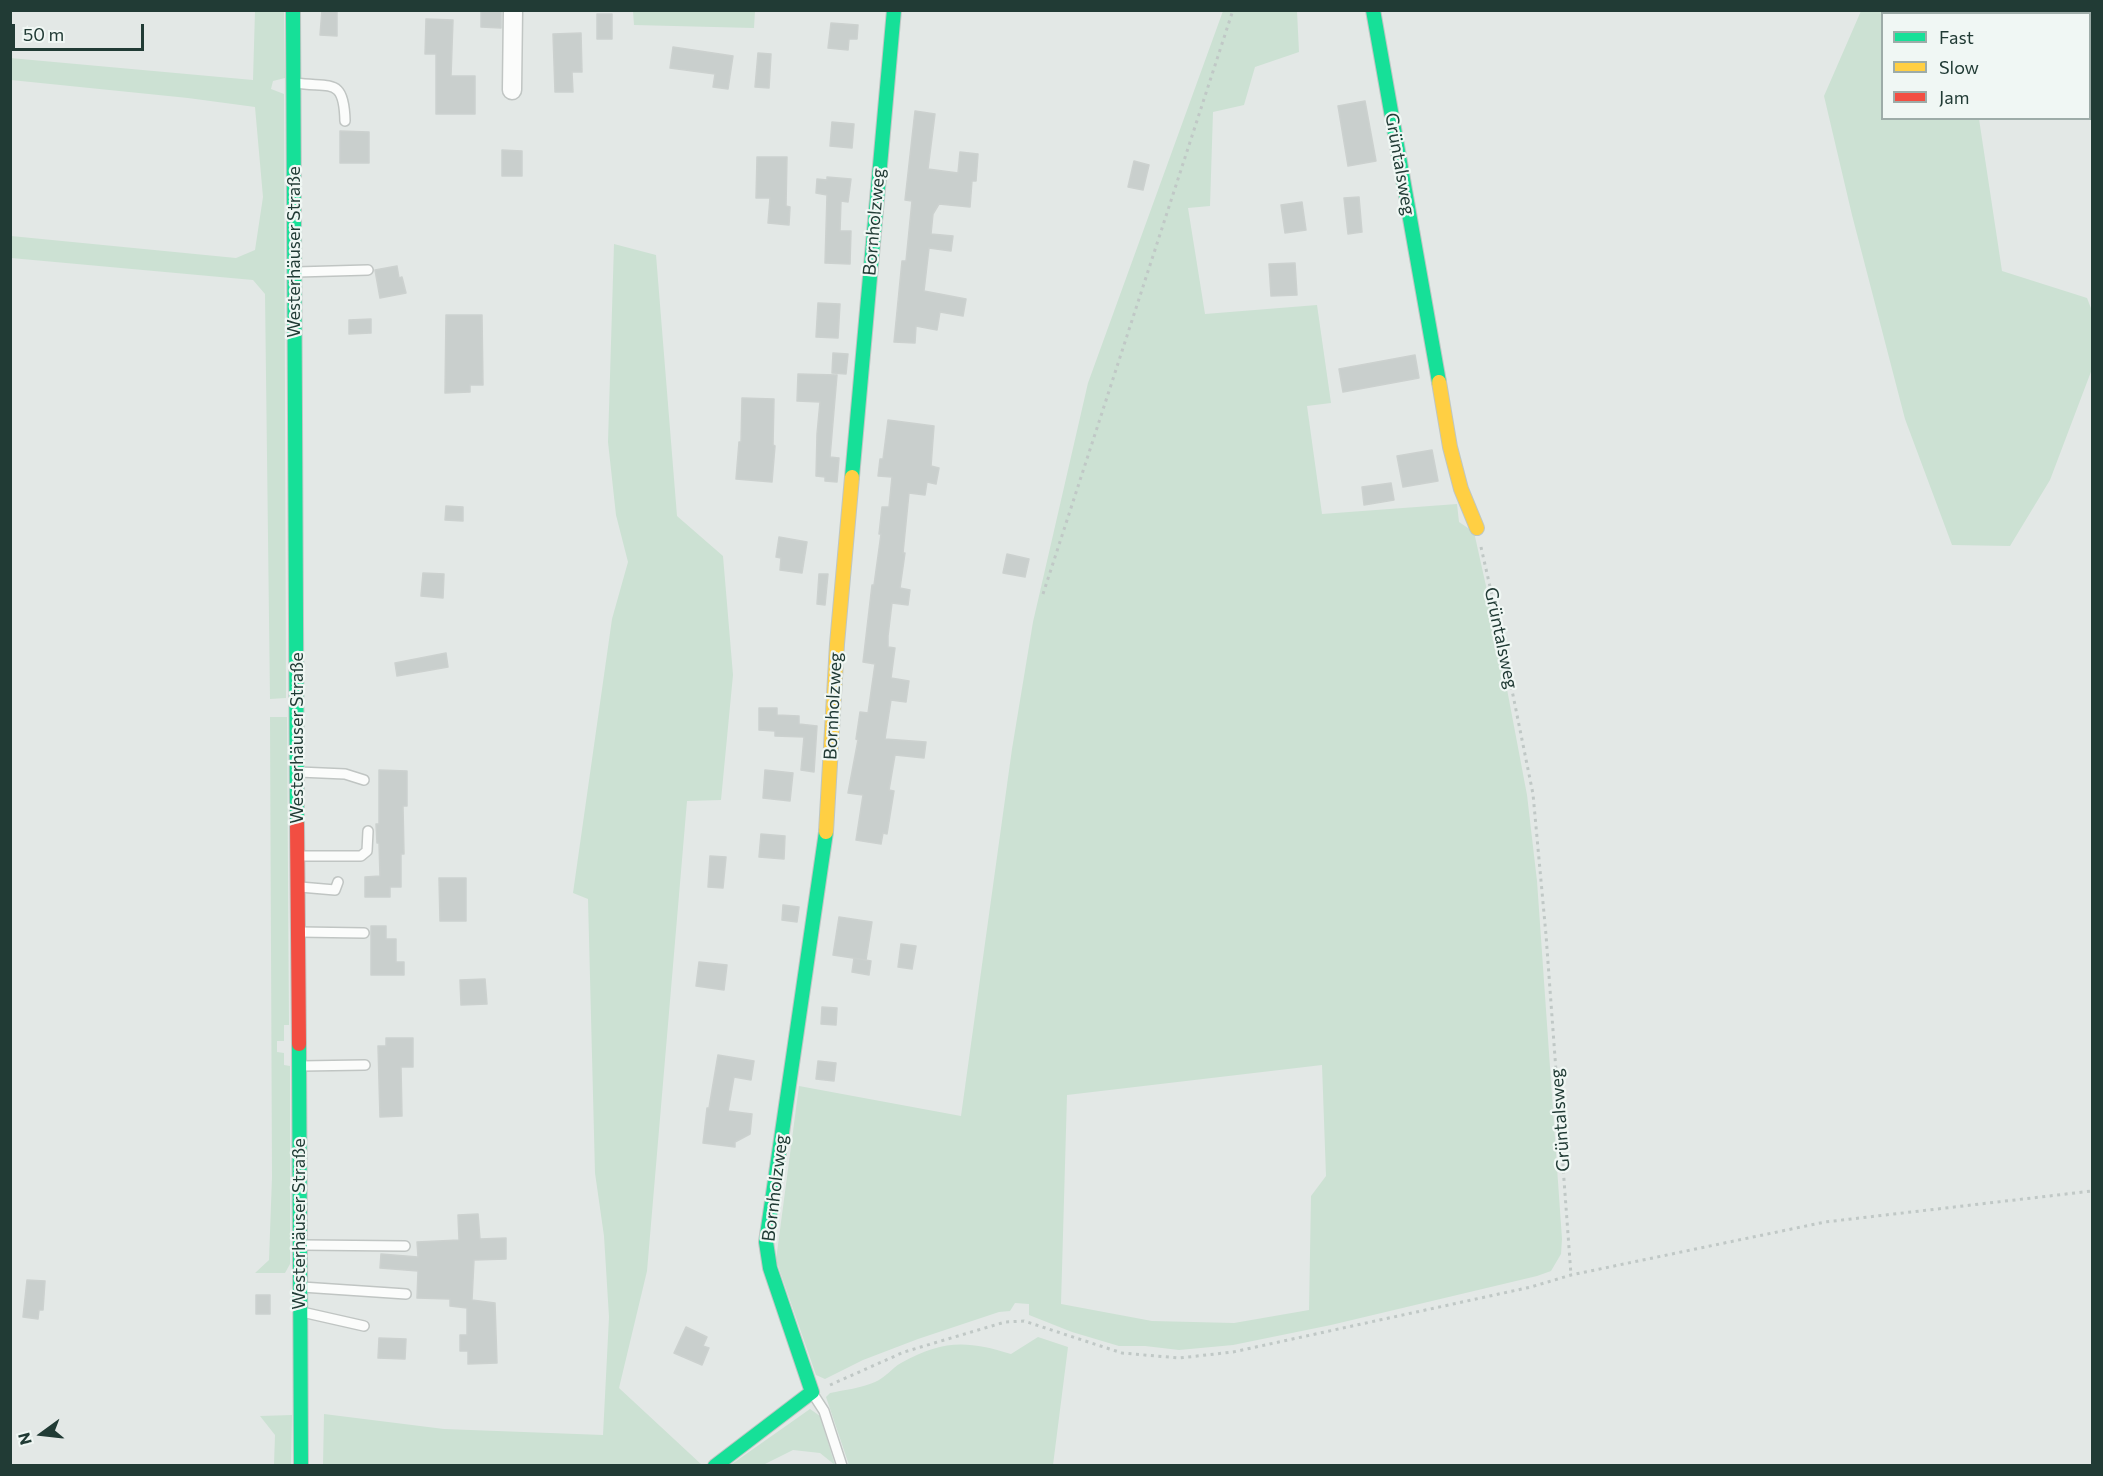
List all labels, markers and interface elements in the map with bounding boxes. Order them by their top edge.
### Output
scale bar [15,12,147,50]
legend [1881,12,2091,120]
text: 50 m [23,23,64,45]
text: Fast [1939,26,1974,48]
text: Slow [1939,56,1979,78]
text: Jam [1939,86,1969,108]
street label: Grüntalsweg [1380,111,1420,217]
street label: Westerhäuser Straße [283,166,305,338]
street label: Bornholzweg [859,167,889,277]
street label: Grüntalsweg [1480,585,1522,691]
street label: Westerhäuser Straße [286,652,308,824]
street label: Bornholzweg [819,652,847,760]
street label: Grüntalsweg [1546,1068,1574,1172]
street label: Bornholzweg [758,1133,792,1243]
street label: Westerhäuser Straße [288,1138,310,1310]
north arrow [12,1404,72,1464]
text: N [13,1431,35,1447]

